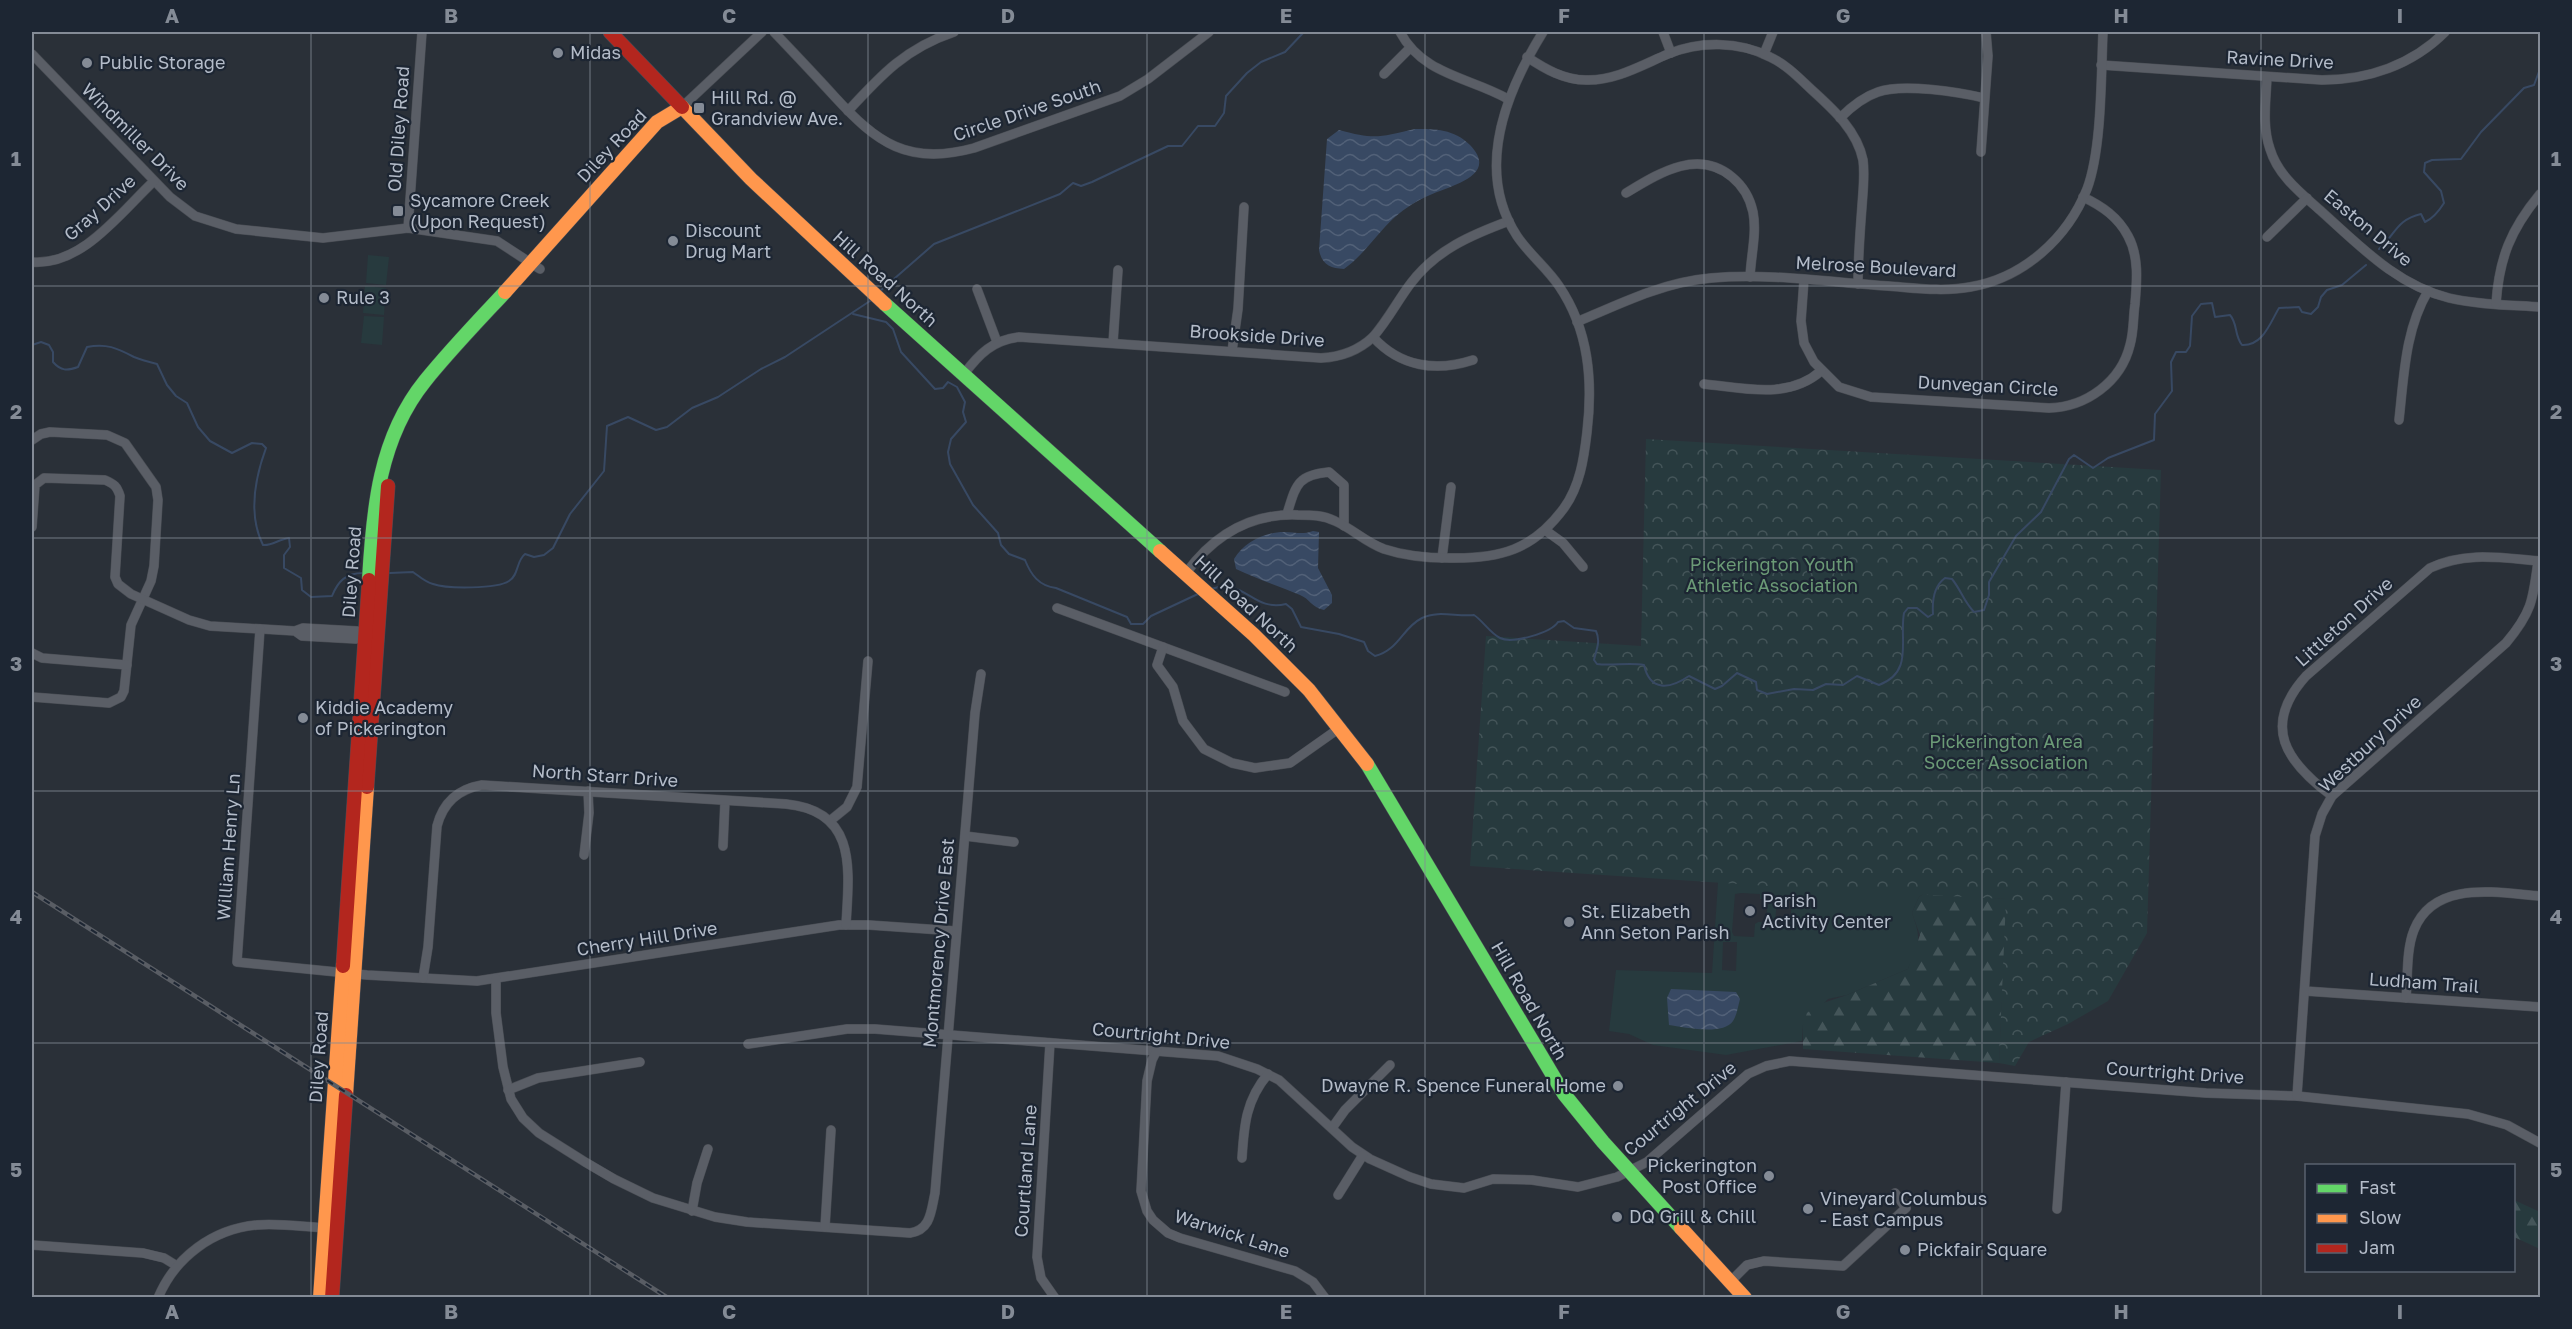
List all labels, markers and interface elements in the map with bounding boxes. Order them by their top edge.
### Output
text: A [165,3,179,27]
text: B [444,3,458,27]
text: C [722,3,736,27]
text: D [1001,3,1015,27]
text: E [1280,3,1292,27]
text: F [1558,3,1570,27]
text: G [1836,3,1850,27]
text: H [2113,3,2129,27]
text: I [2397,3,2403,27]
place label: Midas [570,41,621,63]
street label: Ravine Drive [2226,45,2334,73]
marker: Midas [551,46,565,60]
place label: Public Storage [99,51,225,73]
marker: Public Storage [80,56,94,70]
street label: Old Diley Road [383,65,413,193]
street label: Circle Drive South [950,74,1103,146]
street label: Windmiller Drive [77,78,194,195]
place label: Hill Rd. @ Grandview Ave. [711,86,843,129]
marker: Hill Rd. @ Grandview Ave. [692,101,706,115]
street label: Diley Road [572,104,651,186]
text: 1 [11,146,21,170]
text: 1 [2551,146,2561,170]
street label: Gray Drive [59,169,140,245]
street label: Easton Drive [2320,184,2417,271]
place label: Sycamore Creek (Upon Request) [410,189,550,232]
marker: Sycamore Creek (Upon Request) [391,204,405,218]
place label: Discount Drug Mart [685,219,771,262]
street label: Hill Road North [829,225,943,331]
marker: Discount Drug Mart [666,234,680,248]
street label: Melrose Boulevard [1795,251,1957,281]
place label: Rule 3 [336,286,390,308]
marker: Rule 3 [317,291,331,305]
street label: Brookside Drive [1189,319,1325,351]
street label: Dunvegan Circle [1917,370,2059,400]
text: 2 [10,399,22,423]
text: 2 [2550,399,2562,423]
street label: Diley Road [337,525,365,618]
street label: Hill Road North [1190,550,1303,657]
park label: Pickerington Youth Athletic Association [1686,553,1858,596]
street label: Littleton Drive [2290,572,2397,671]
text: 3 [10,651,22,675]
text: 3 [2550,651,2562,675]
street label: Westbury Drive [2313,690,2425,796]
place label: Kiddie Academy of Pickerington [315,696,453,739]
marker: Kiddie Academy of Pickerington [296,711,310,725]
park label: Pickerington Area Soccer Association [1924,730,2088,773]
street label: North Starr Drive [531,759,679,791]
street label: William Henry Ln [212,772,244,921]
street label: Montmorency Drive East [918,837,958,1049]
place label: Parish Activity Center [1762,889,1891,932]
place label: St. Elizabeth Ann Seton Parish [1581,900,1729,943]
text: 4 [10,904,22,928]
marker: Parish Activity Center [1743,904,1757,918]
text: 4 [2550,904,2562,928]
marker: St. Elizabeth Ann Seton Parish [1562,915,1576,929]
street label: Cherry Hill Drive [575,916,719,960]
street label: Hill Road North [1487,937,1573,1064]
street label: Ludham Trail [2368,967,2480,997]
street label: Diley Road [304,1010,332,1103]
street label: Courtright Drive [1091,1017,1231,1053]
street label: Courtright Drive [1619,1056,1740,1160]
street label: Courtright Drive [2105,1056,2245,1088]
place label: Dwayne R. Spence Funeral Home [1321,1074,1606,1096]
marker: Dwayne R. Spence Funeral Home [1611,1079,1625,1093]
street label: Courtland Lane [1009,1104,1041,1238]
place label: Pickerington Post Office [1647,1154,1757,1197]
text: 5 [10,1157,22,1181]
text: 5 [2550,1157,2562,1181]
legend [2305,1164,2515,1272]
marker: Pickerington Post Office [1762,1169,1776,1183]
text: Fast [2359,1176,2396,1198]
place label: Vineyard Columbus - East Campus [1820,1187,1987,1230]
marker: Vineyard Columbus - East Campus [1801,1202,1815,1216]
street label: Warwick Lane [1172,1204,1293,1262]
place label: DQ Grill & Chill [1629,1205,1756,1227]
text: Slow [2359,1206,2402,1228]
marker: DQ Grill & Chill [1610,1210,1624,1224]
text: Jam [2359,1236,2395,1258]
place label: Pickfair Square [1917,1238,2047,1260]
marker: Pickfair Square [1898,1243,1912,1257]
text: A [165,1299,179,1323]
text: B [444,1299,458,1323]
text: C [722,1299,736,1323]
text: D [1001,1299,1015,1323]
text: E [1280,1299,1292,1323]
text: F [1558,1299,1570,1323]
text: G [1836,1299,1850,1323]
text: H [2113,1299,2129,1323]
text: I [2397,1299,2403,1323]

